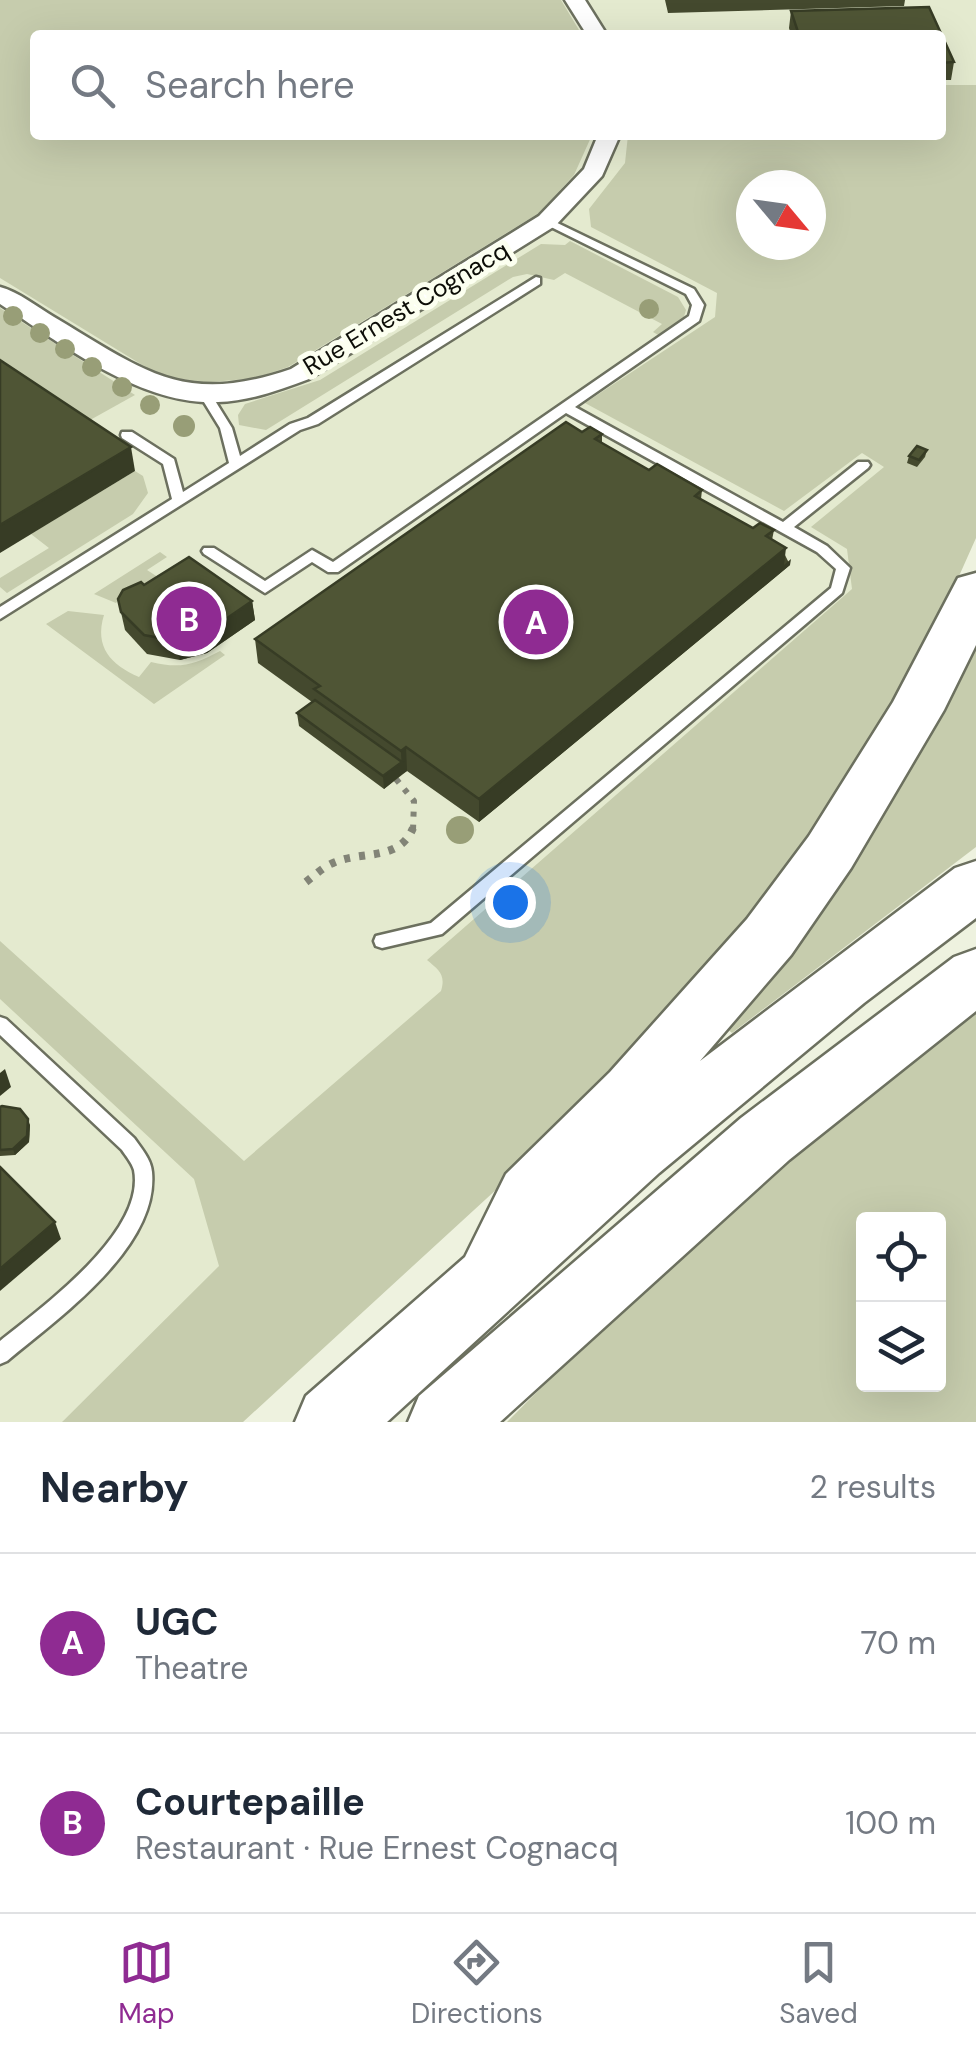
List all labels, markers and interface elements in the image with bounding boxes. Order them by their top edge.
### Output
search box [30,30,946,140]
icon: search [65,58,120,113]
text: Search here [145,60,355,110]
north arrow [736,170,826,260]
street label: Rue Ernest Cognacq [297,233,515,383]
pin: B [156,582,222,656]
pin: A [504,584,568,660]
your location [485,877,536,928]
map controls [856,1212,946,1392]
button: locate [856,1212,946,1302]
button: layers [856,1302,946,1392]
text: Nearby [40,1460,189,1515]
text: 2 results [810,1466,936,1508]
text: UGC [135,1597,219,1647]
text: A [61,1622,84,1664]
text: 70 m [860,1622,936,1664]
text: Theatre [135,1647,248,1689]
text: Courtepaille [135,1777,365,1827]
text: B [62,1802,83,1844]
text: 100 m [845,1802,936,1844]
text: Restaurant · Rue Ernest Cognacq [135,1827,619,1869]
tab: Map [118,1935,175,2032]
tab: Directions [411,1935,543,2032]
tab: Saved [779,1935,858,2032]

